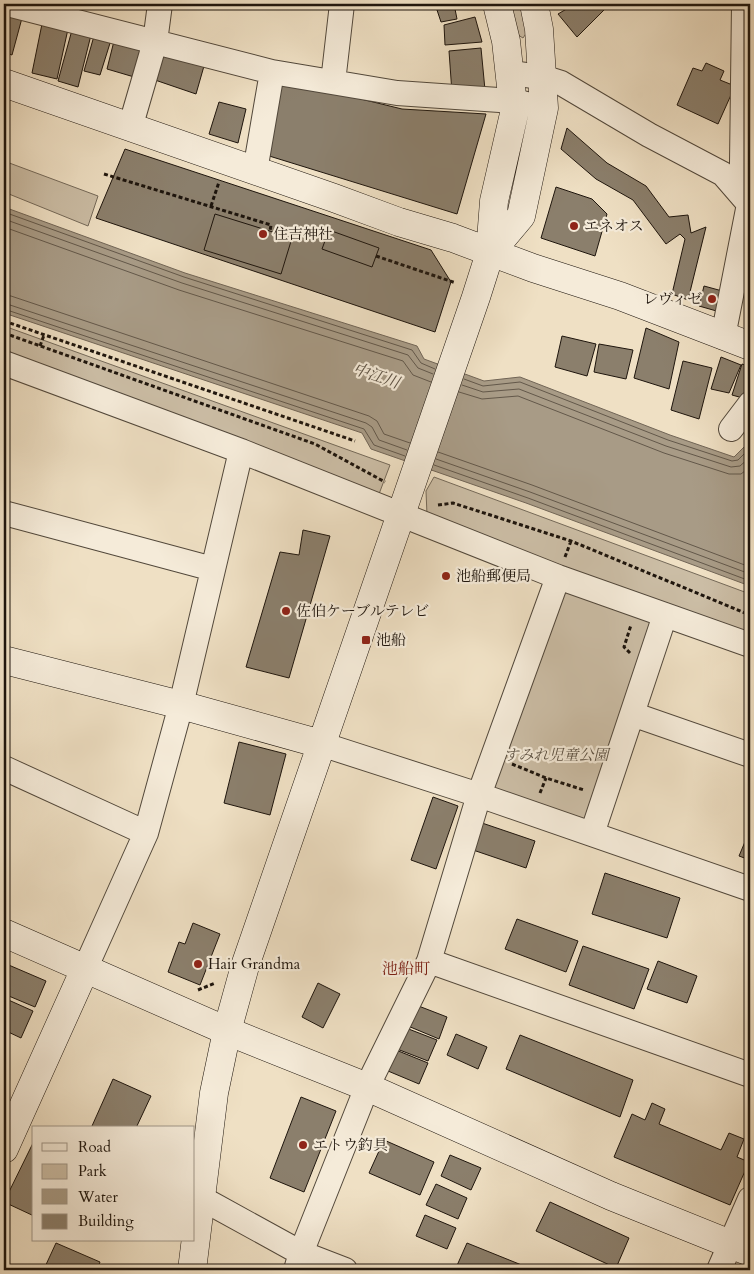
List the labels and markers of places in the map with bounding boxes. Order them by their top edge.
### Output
place label: エネオス [584,216,644,236]
marker: エネオス [568,220,580,232]
place label: 住吉神社 [273,224,333,244]
marker: 住吉神社 [257,228,269,240]
place label: レヴィゼ [643,289,702,309]
marker: レヴィゼ [706,293,718,305]
place label: 池船郵便局 [456,566,531,586]
marker: 池船郵便局 [440,570,452,582]
place label: 佐伯ケーブルテレビ [296,601,429,621]
marker: 佐伯ケーブルテレビ [280,605,292,617]
place label: 池船 [376,630,406,650]
marker: 池船 [360,634,372,646]
place label: Hair Grandma [208,954,301,974]
marker: Hair Grandma [192,958,204,970]
place label: エトウ釣具 [313,1135,388,1155]
marker: エトウ釣具 [297,1139,309,1151]

